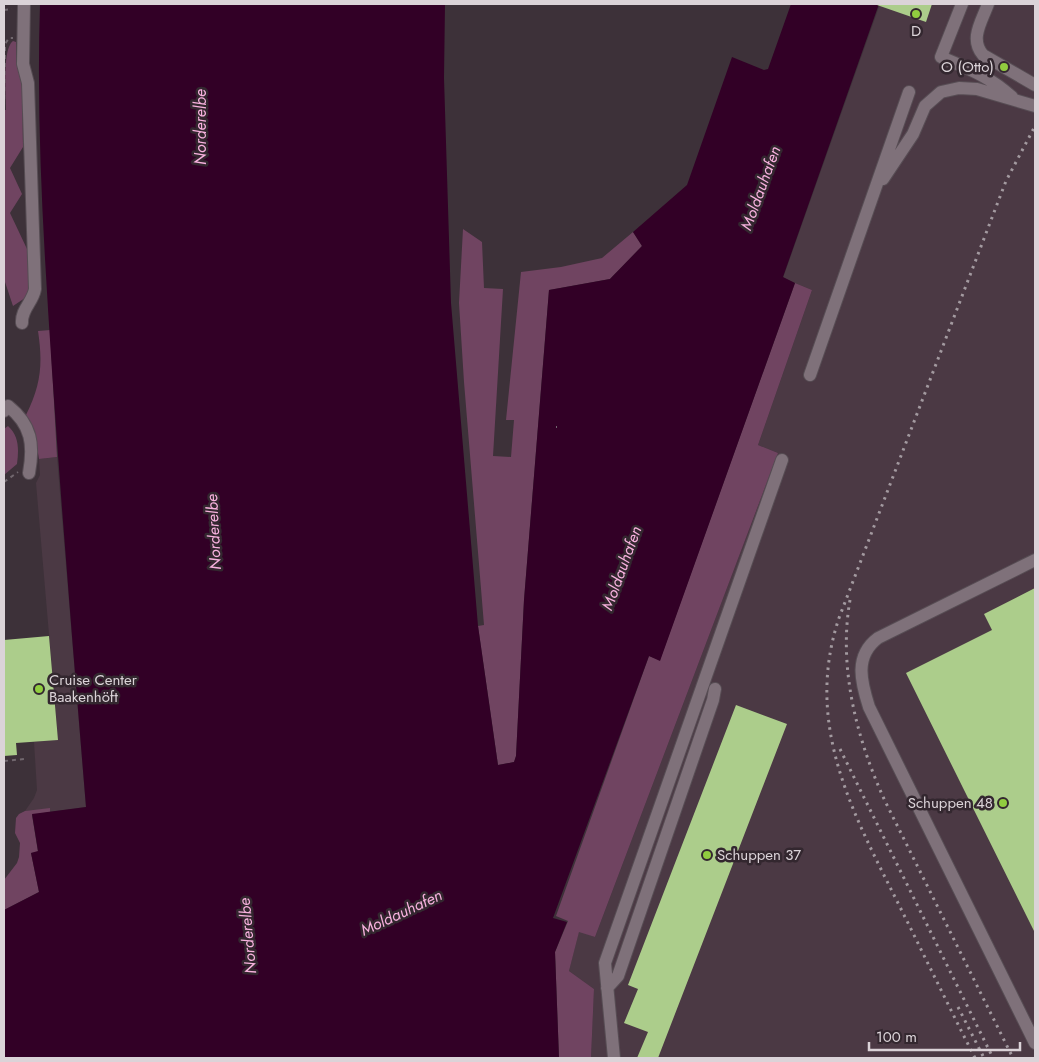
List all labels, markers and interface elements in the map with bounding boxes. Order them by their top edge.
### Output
marker: D [910,8,922,20]
place label: D [911,20,921,42]
place label: O (Otto) [941,56,994,78]
marker: O (Otto) [998,61,1010,73]
water label: Norderelbe [189,89,212,165]
water label: Moldauhafen [735,143,786,233]
water label: Norderelbe [200,493,227,571]
water label: Moldauhafen [596,523,647,613]
place label: Cruise Center Baakenhöft [49,669,138,708]
marker: Cruise Center Baakenhöft [33,683,45,695]
place label: Schuppen 48 [908,792,993,814]
marker: Schuppen 48 [997,797,1009,809]
place label: Schuppen 37 [717,844,801,866]
marker: Schuppen 37 [701,849,713,861]
water label: Moldauhafen [356,883,446,941]
water label: Norderelbe [233,897,262,975]
scale bar [869,1020,1020,1052]
text: 100 m [876,1026,917,1048]

